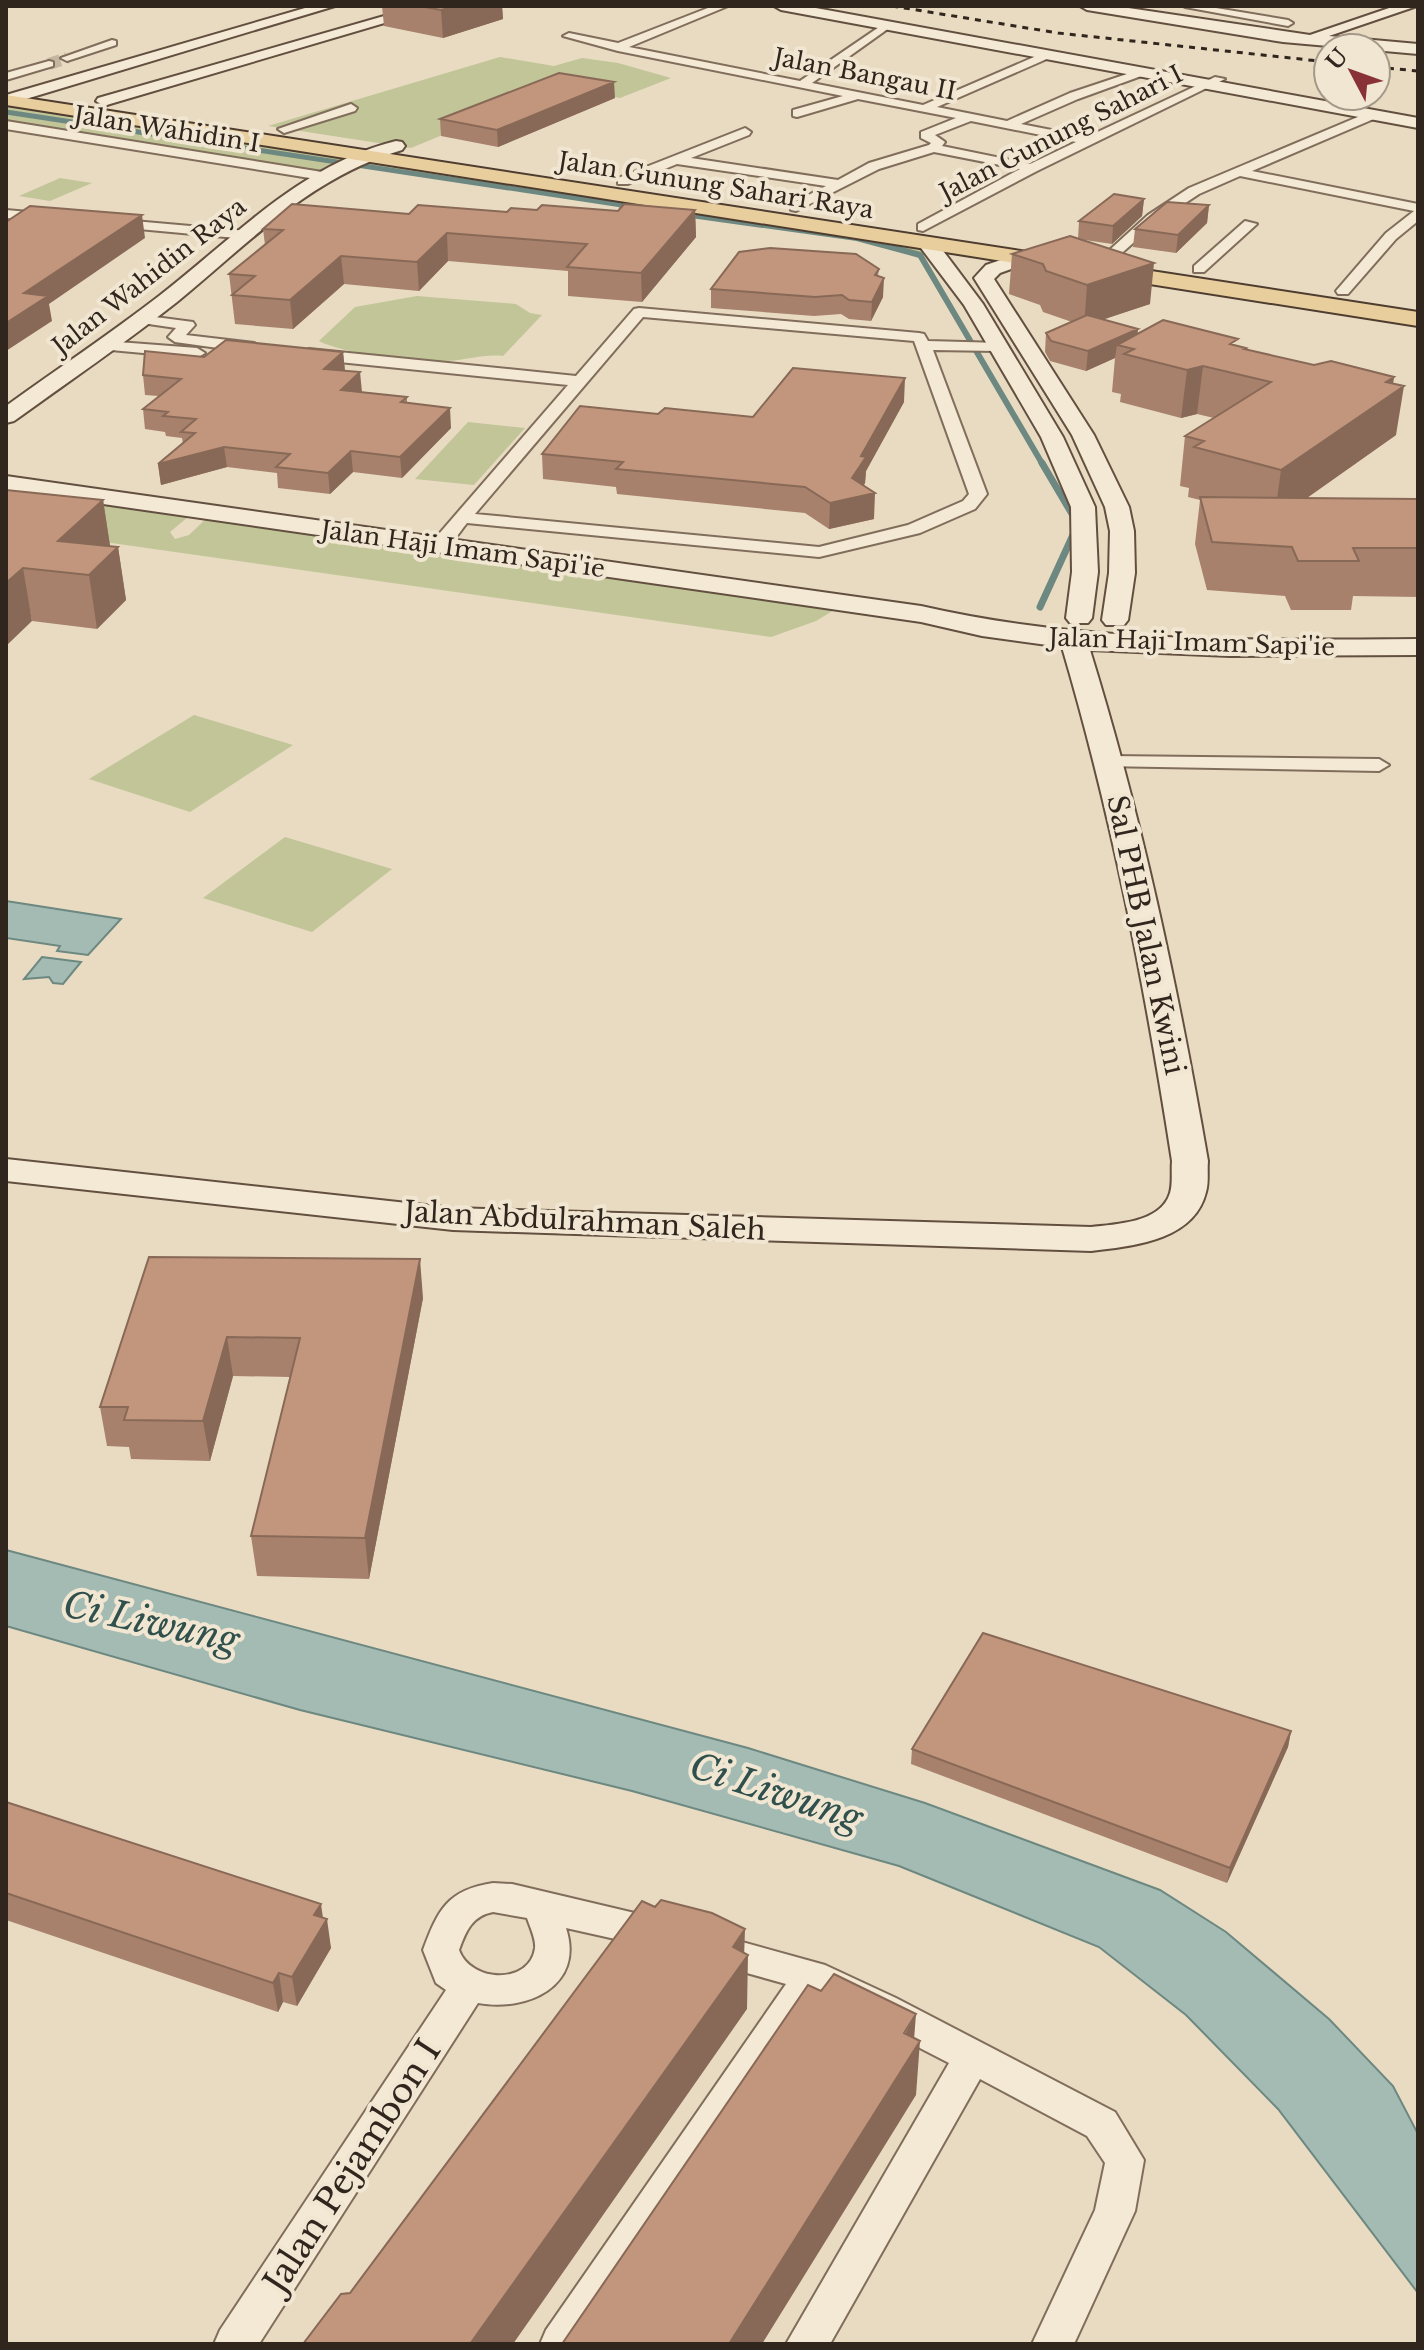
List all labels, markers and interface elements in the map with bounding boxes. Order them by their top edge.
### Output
north arrow [1312,32,1392,112]
street label: Jalan Bangau II [768,42,959,106]
text: U [1321,43,1354,75]
street label: Jalan Gunung Sahari I [932,59,1187,208]
street label: Jalan Wahidin I [69,100,262,158]
street label: Jalan Gunung Sahari Raya [553,145,876,224]
street label: Jalan Wahidin Raya [44,191,252,362]
street label: Jalan Haji Imam Sapi'ie [316,514,607,583]
street label: Jalan Haji Imam Sapi'ie [1045,622,1336,661]
street label: Sal PHB Jalan Kwini [1099,792,1193,1078]
street label: Jalan Abdulrahman Saleh [399,1194,767,1248]
water label: Ci Liwung [59,1581,245,1663]
water label: Ci Liwung [684,1743,870,1842]
street label: Jalan Pejambon I [252,2032,450,2304]

